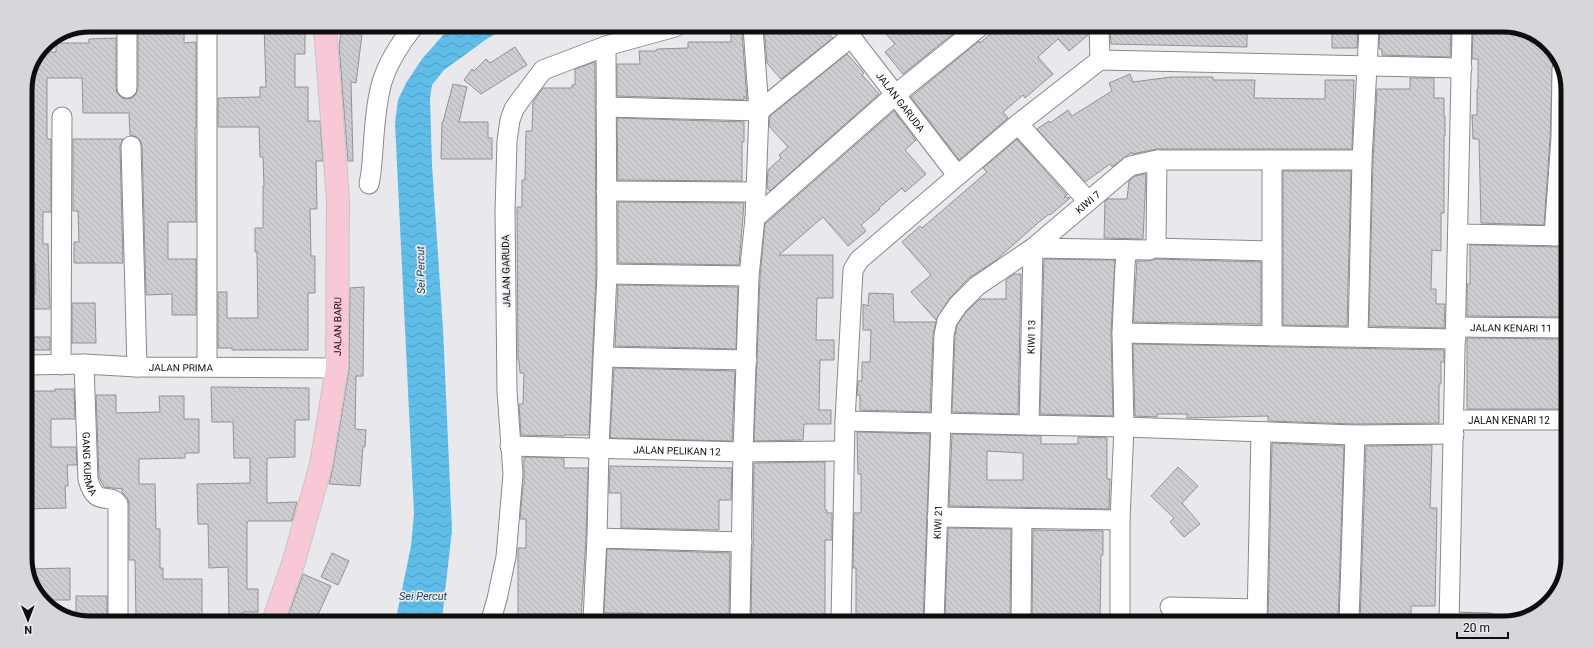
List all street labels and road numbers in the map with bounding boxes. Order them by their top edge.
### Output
street label: JALAN GARUDA [874,70,927,134]
street label: KIWI 7 [1073,188,1102,215]
street label: JALAN GARUDA [500,234,512,307]
street label: JALAN BARU [332,297,343,356]
street label: KIWI 13 [1025,320,1037,354]
street label: JALAN KENARI 11 [1470,322,1552,333]
street label: JALAN PRIMA [149,362,213,373]
street label: JALAN KENARI 12 [1468,415,1550,426]
street label: GANG KURMA [81,432,100,498]
street label: JALAN PELIKAN 12 [633,444,721,457]
street label: KIWI 21 [931,505,944,539]

